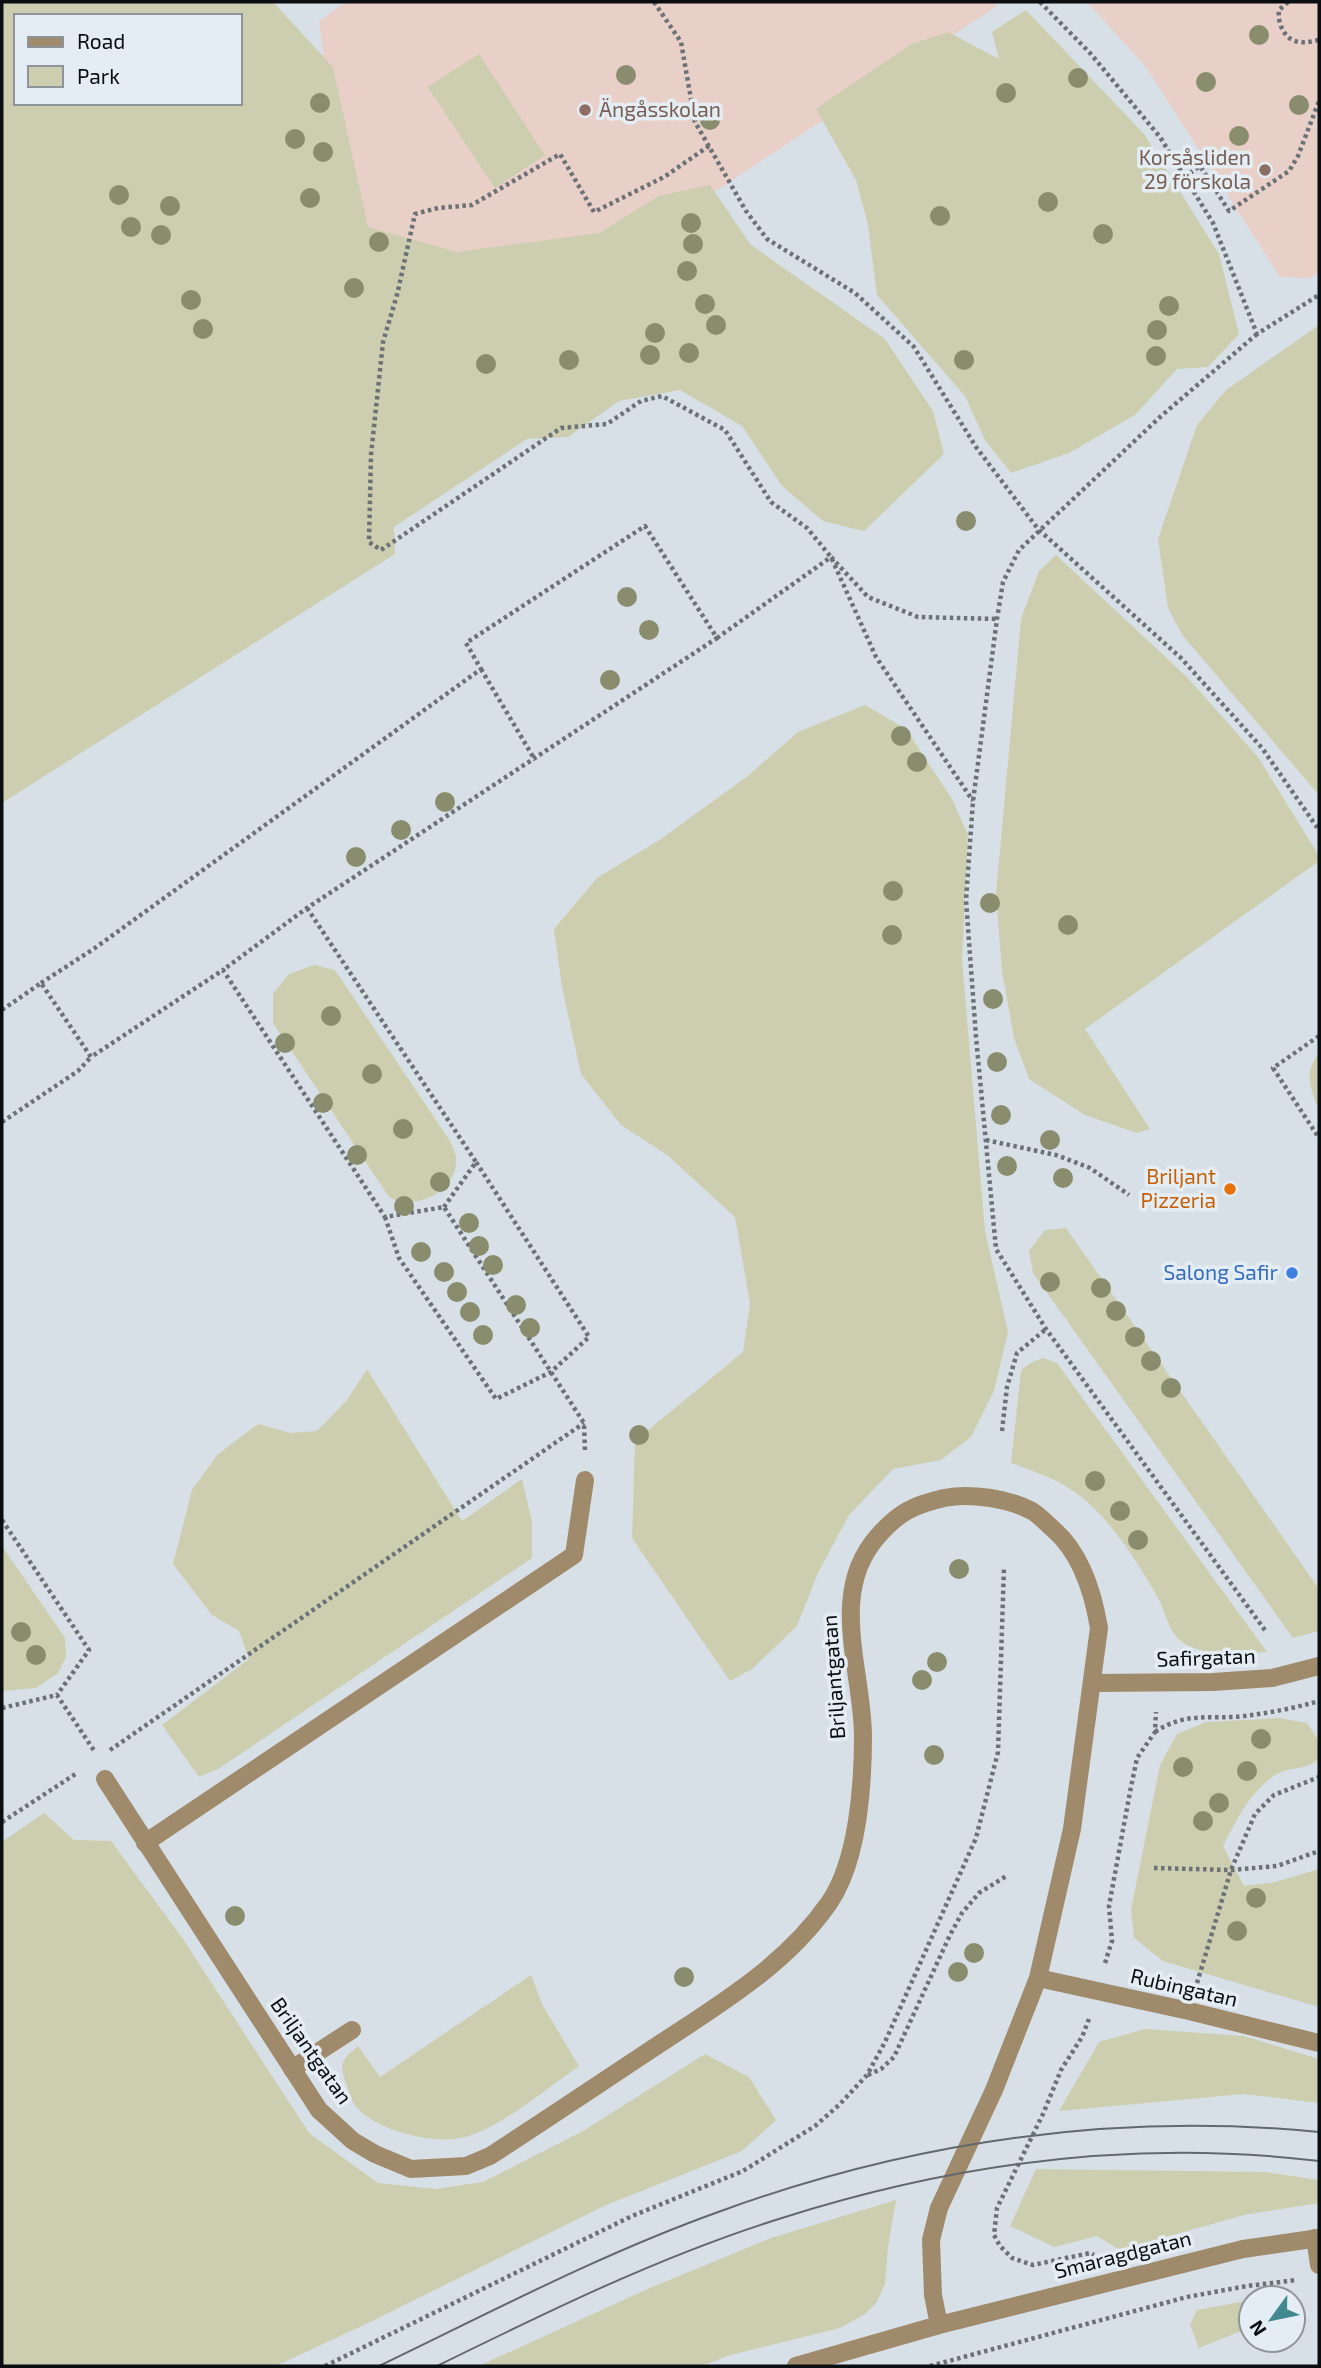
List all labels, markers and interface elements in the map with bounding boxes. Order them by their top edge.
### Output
legend [14,14,242,105]
text: Road [77,28,125,53]
text: Park [77,63,120,88]
place label: Ängåsskolan [599,96,721,121]
marker: Ängåsskolan [577,102,593,118]
place label: Korsåsliden 29 förskola [1139,144,1251,193]
marker: Korsåsliden 29 förskola [1257,162,1273,178]
place label: Briljant Pizzeria [1141,1163,1216,1212]
marker: Briljant Pizzeria [1222,1181,1238,1197]
place label: Salong Safir [1163,1259,1279,1284]
marker: Salong Safir [1284,1265,1300,1281]
street label: Briljantgatan [816,1614,850,1740]
street label: Safirgatan [1156,1642,1256,1671]
street label: Rubingatan [1128,1962,1240,2011]
street label: Briljantgatan [265,1992,358,2109]
street label: Smaragdgatan [1052,2224,1194,2283]
north arrow [1237,2284,1307,2354]
text: N [1244,2317,1271,2341]

